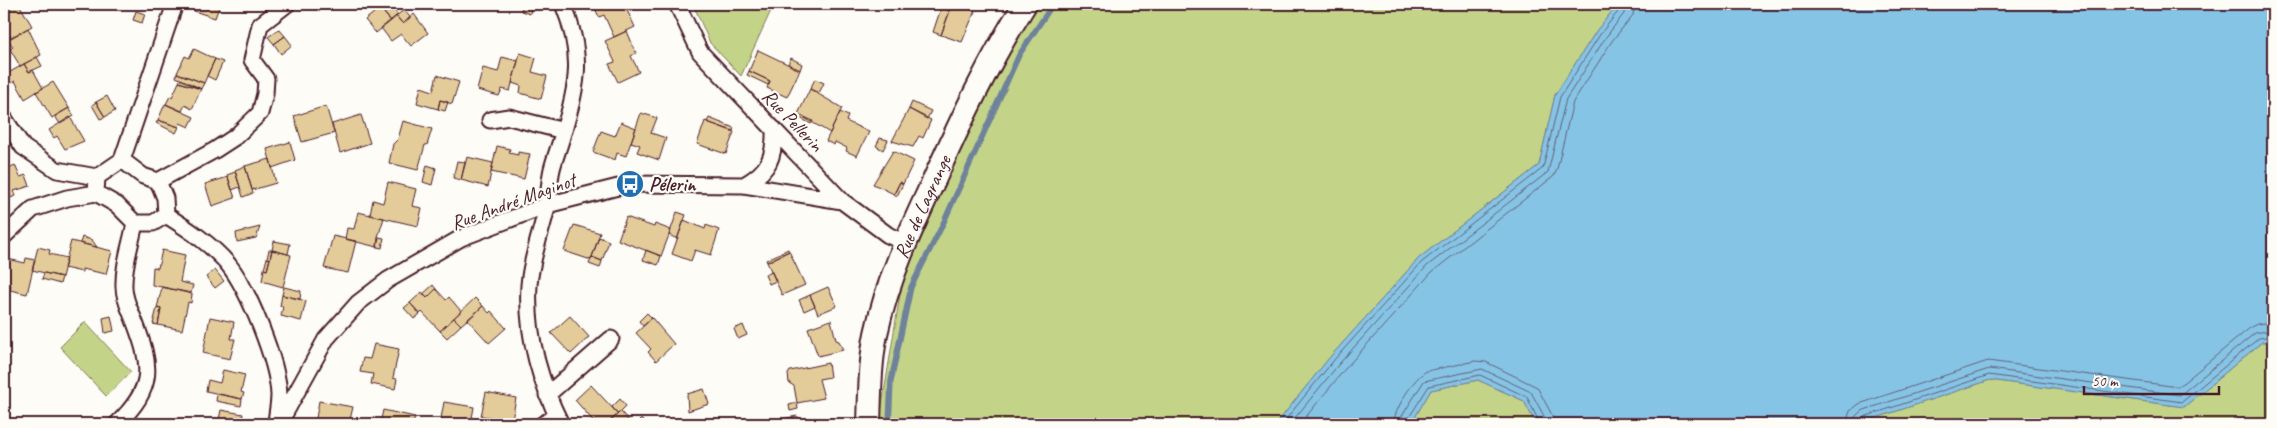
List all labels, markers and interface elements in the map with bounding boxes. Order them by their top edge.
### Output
street label: Rue Pellerin [757,84,829,158]
street label: Rue de Lagrange [889,150,957,262]
street label: Rue André Maginot [447,166,582,236]
bus stop icon: Pélerin [615,169,645,199]
place label: Pélerin [649,172,697,197]
scale bar [2084,363,2220,395]
text: 50 m [2092,372,2119,391]

